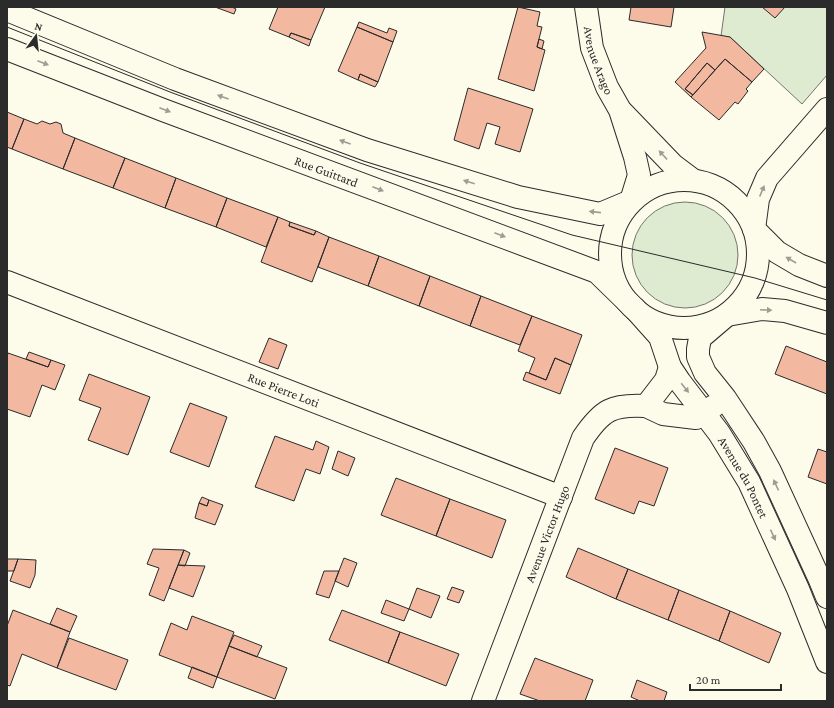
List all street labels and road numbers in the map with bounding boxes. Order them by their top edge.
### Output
street label: Avenue Arago [581,25,617,97]
street label: Rue Guittard [293,152,360,190]
street label: Rue Pierre Loti [246,369,322,410]
street label: Avenue du Pontet [715,433,772,521]
street label: Avenue Victor Hugo [521,483,572,584]

